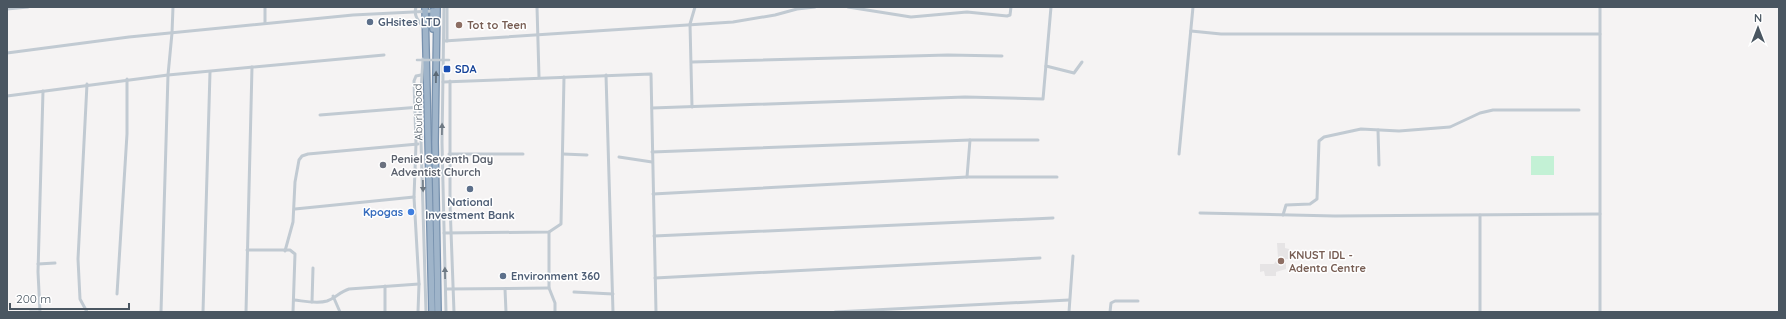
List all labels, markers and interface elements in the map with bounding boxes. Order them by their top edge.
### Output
north arrow [1738,8,1778,48]
text: N [1754,11,1762,25]
place label: GHsites LTD [378,15,441,29]
marker: GHsites LTD [365,17,375,27]
place label: Tot to Teen [467,18,527,32]
marker: Tot to Teen [454,20,464,30]
place label: SDA [455,62,476,76]
marker: SDA [442,64,452,74]
one-way arrow [433,70,439,83]
street label: Aburi Road [411,83,425,141]
one-way arrow [439,122,445,135]
place label: Peniel Seventh Day Adventist Church [391,152,493,179]
marker: Peniel Seventh Day Adventist Church [378,160,388,170]
one-way arrow [420,180,426,193]
marker: National Investment Bank [465,184,475,194]
place label: National Investment Bank [425,195,515,222]
place label: Kpogas [363,205,403,219]
marker: Kpogas [406,207,416,217]
place label: KNUST IDL - Adenta Centre [1289,248,1366,275]
marker: KNUST IDL - Adenta Centre [1276,256,1286,266]
one-way arrow [442,266,448,279]
place label: Environment 360 [511,269,600,283]
marker: Environment 360 [498,271,508,281]
scale bar [10,285,129,311]
text: 200 m [16,291,51,306]

